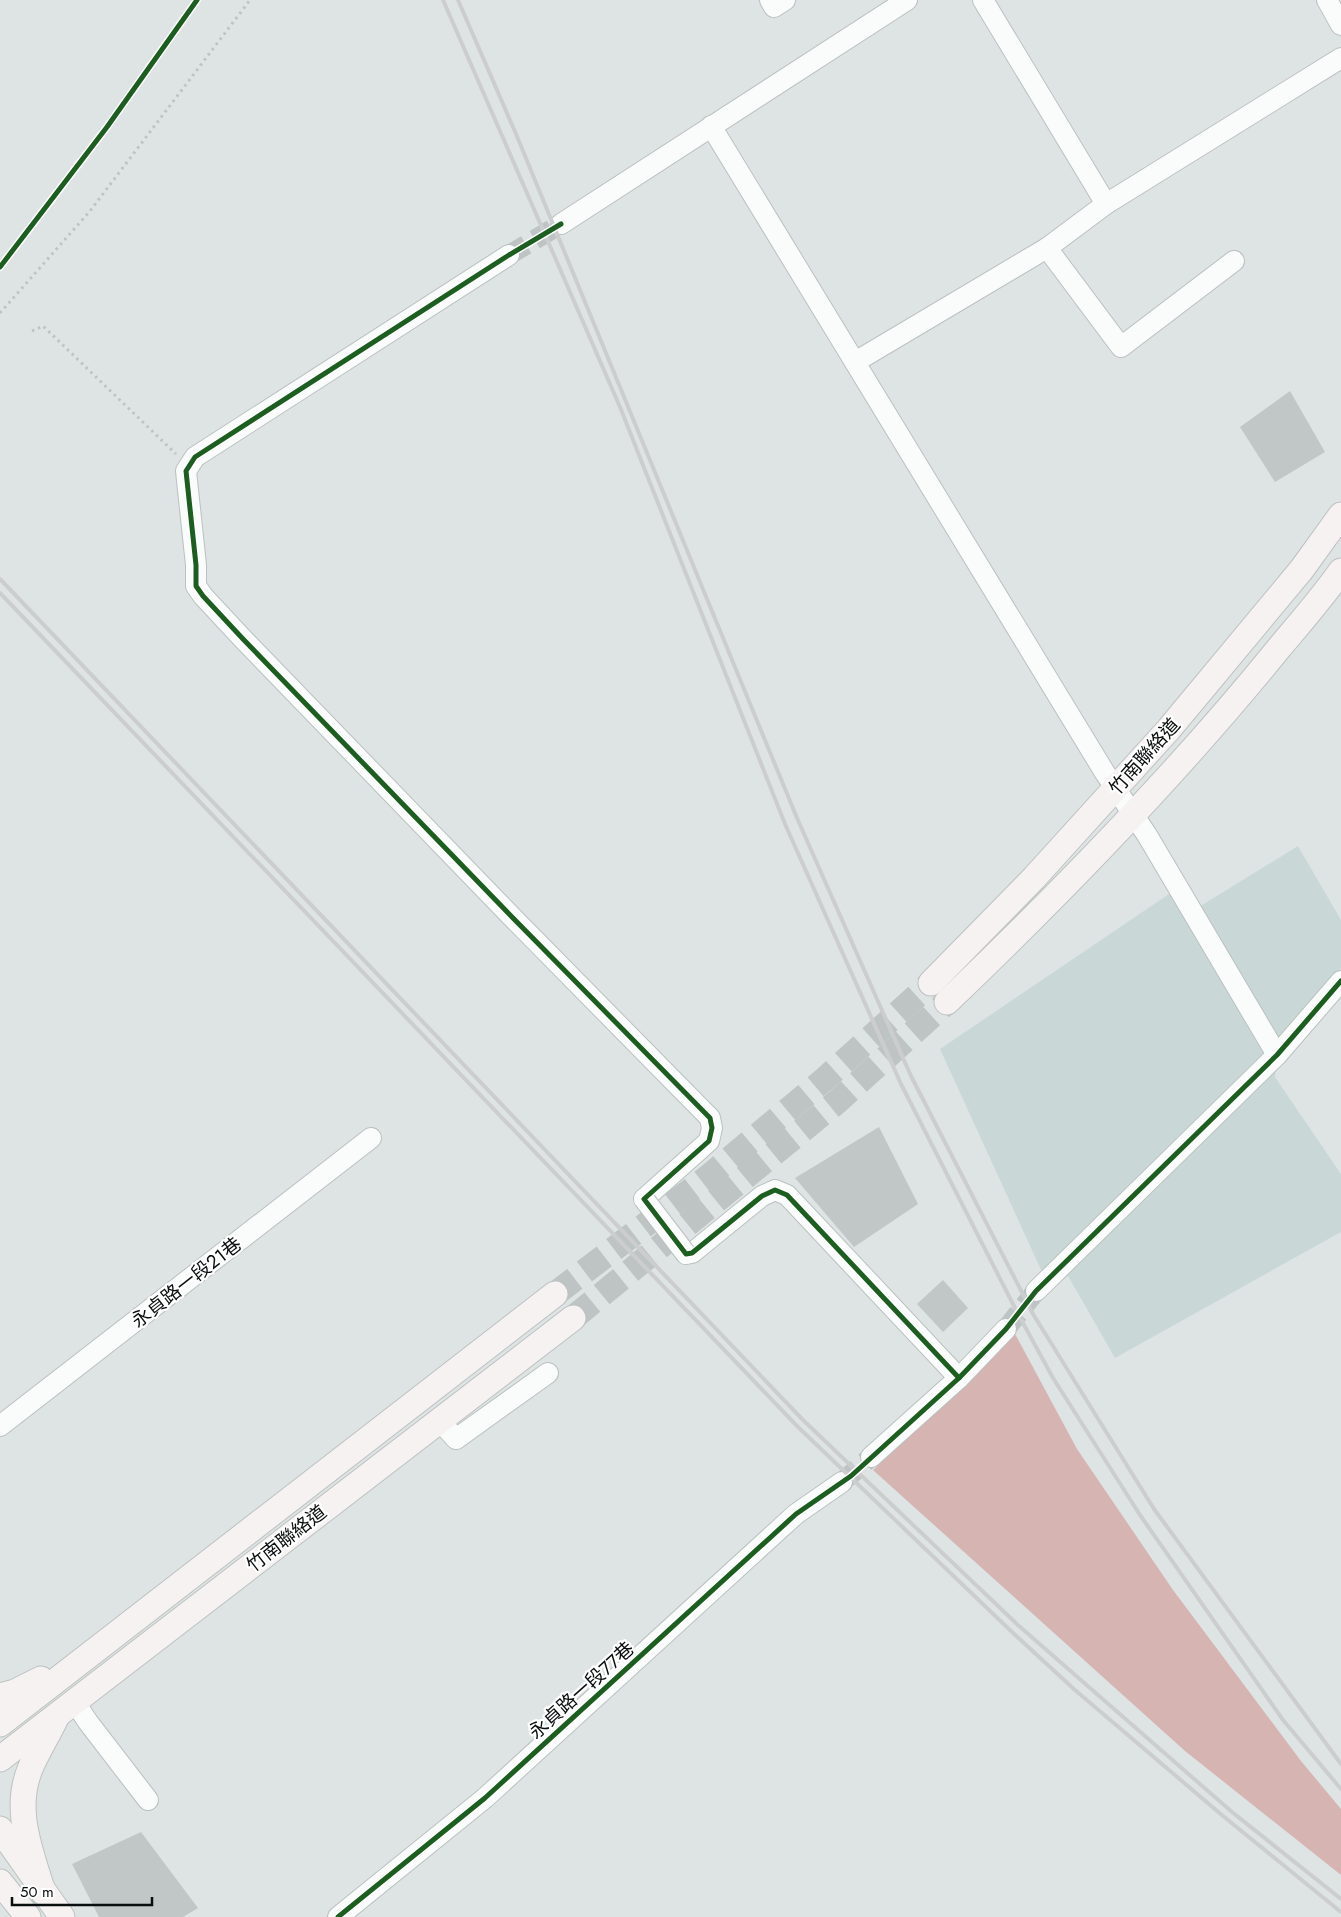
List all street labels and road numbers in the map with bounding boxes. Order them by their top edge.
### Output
street label: 竹南聯絡道 [1103,712,1186,801]
street label: 永貞路一段21巷 [125,1231,247,1334]
street label: 竹南聯絡道 [241,1499,332,1578]
street label: 永貞路一段77巷 [523,1636,640,1745]

